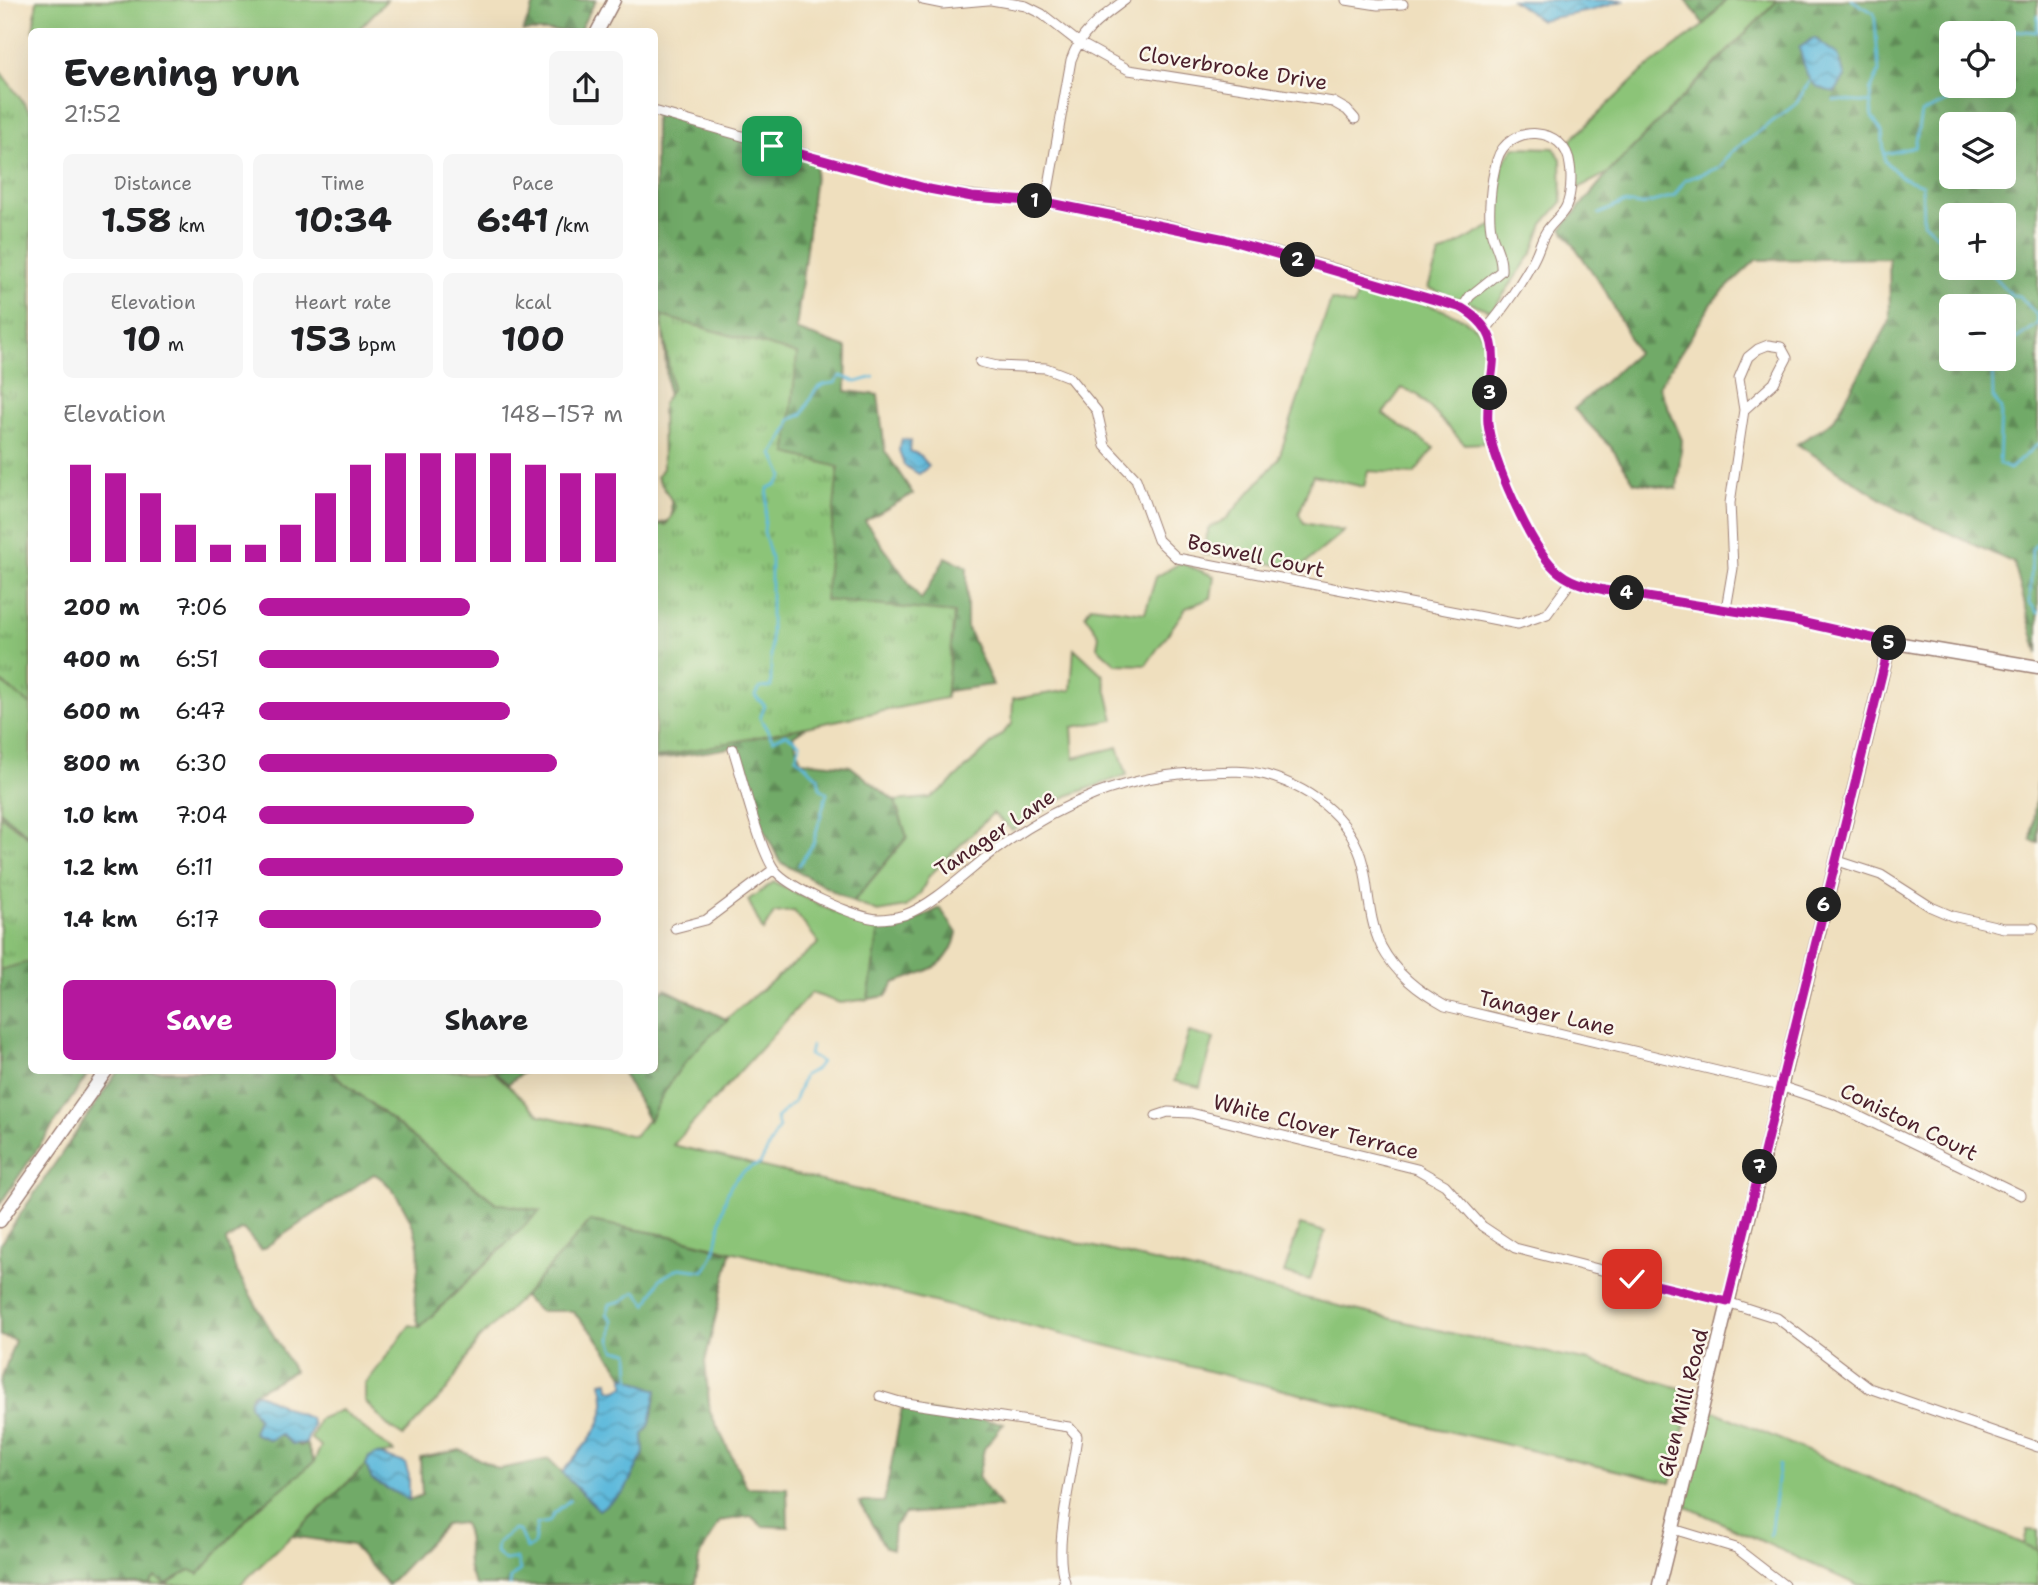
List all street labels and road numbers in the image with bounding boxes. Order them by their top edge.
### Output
street label: Cloverbrooke Drive [1136,39,1330,97]
street label: Boswell Court [1185,528,1327,584]
street label: Tanager Lane [929,782,1061,884]
street label: Tanager Lane [1476,984,1618,1042]
street label: Coniston Court [1835,1077,1983,1167]
street label: White Clover Terrace [1210,1088,1422,1166]
street label: Glen Mill Road [1651,1326,1715,1480]

